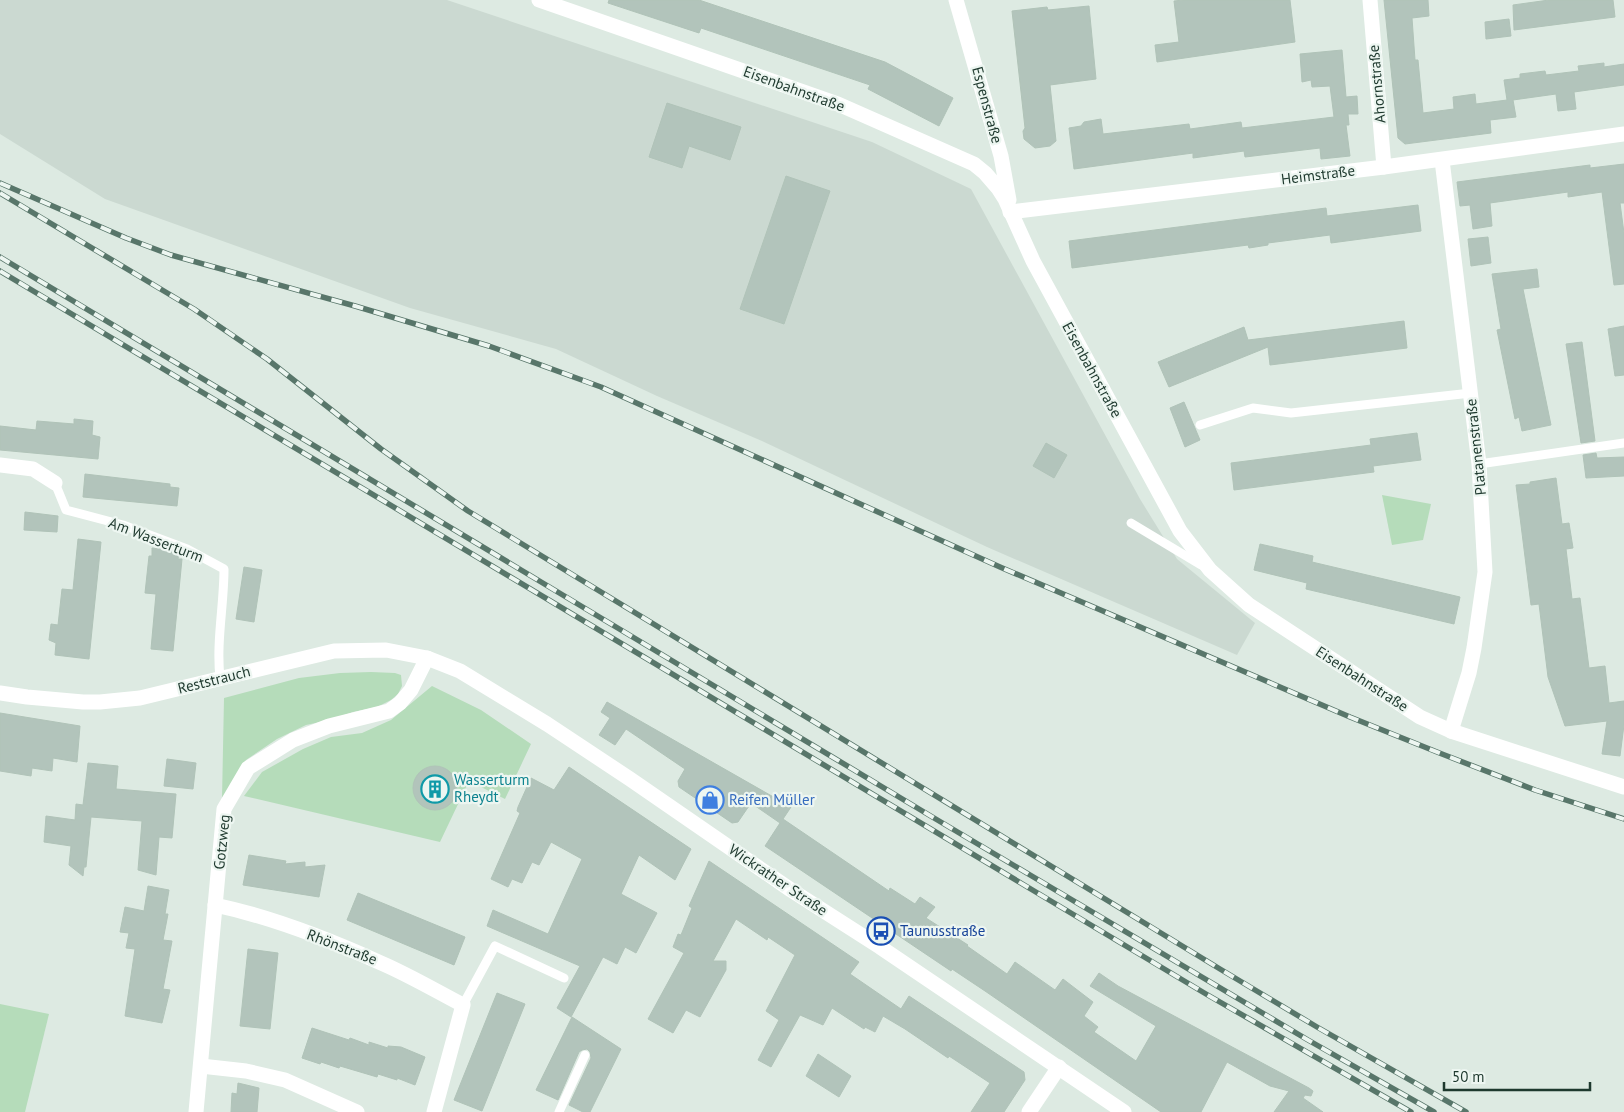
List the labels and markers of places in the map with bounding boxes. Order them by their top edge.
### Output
place label: Wasserturm Rheydt [454,770,530,806]
building icon: Wasserturm Rheydt [420,774,450,804]
shop icon: Reifen Müller [695,785,725,815]
place label: Reifen Müller [729,790,815,809]
bus stop icon: Taunusstraße [866,916,896,946]
place label: Taunusstraße [900,921,985,940]

